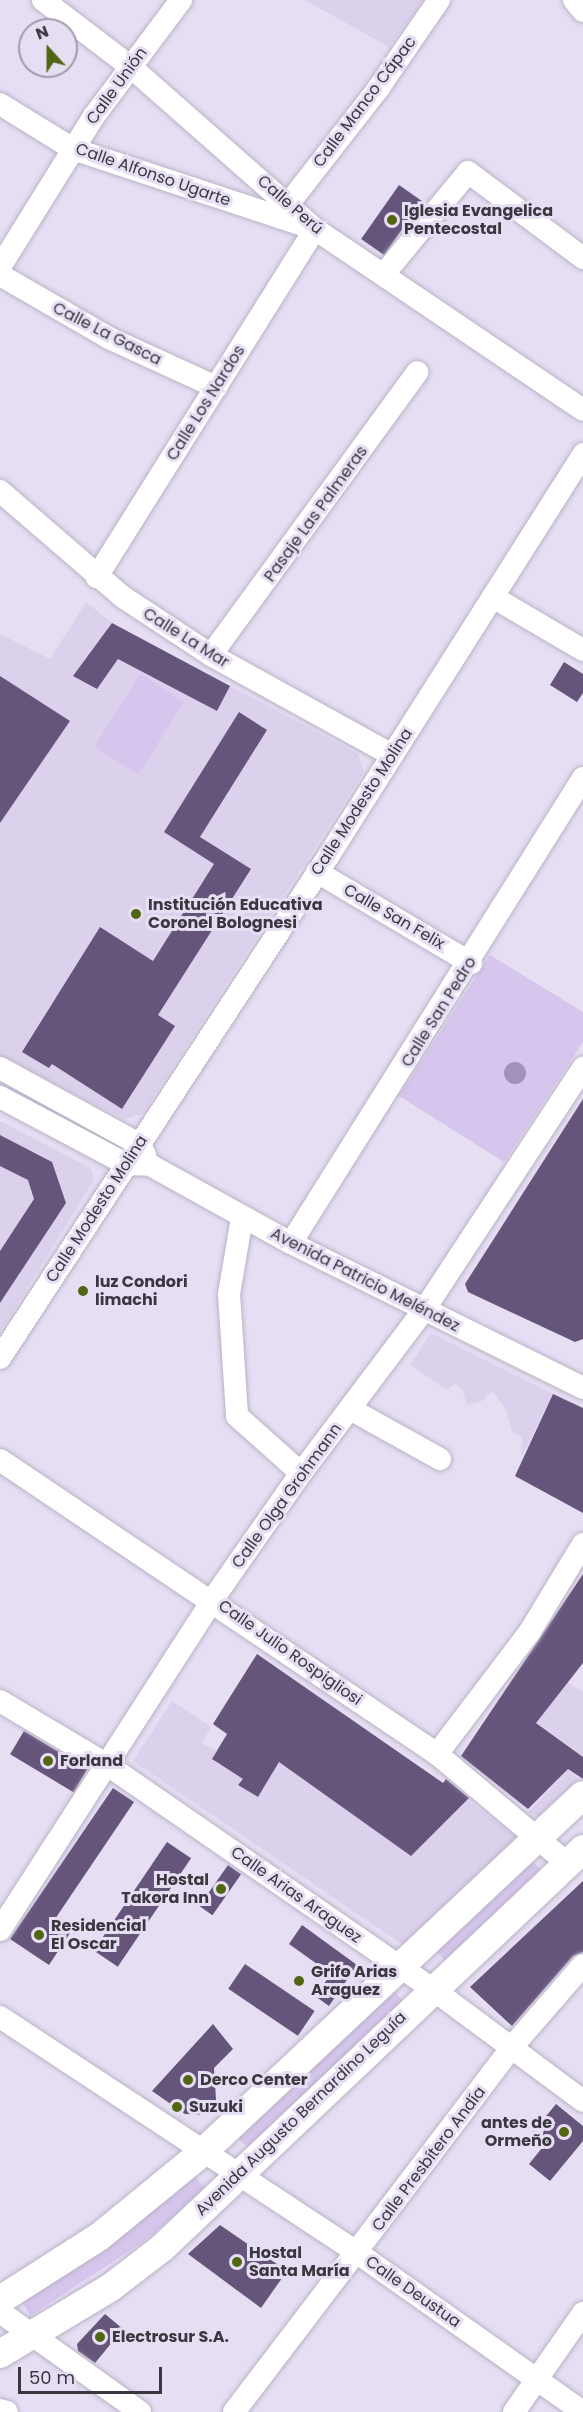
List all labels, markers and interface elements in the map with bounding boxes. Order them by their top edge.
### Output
north arrow [18,18,78,78]
text: N [32,20,52,45]
street label: Calle Manco Cápac [310,33,420,171]
street label: Calle Unión [83,44,151,128]
street label: Calle Alfonso Ugarte [73,139,233,211]
street label: Calle Perú [253,171,327,239]
place label: Iglesia Evangelica Pentecostal [404,201,553,239]
marker: Iglesia Evangelica Pentecostal [385,213,399,227]
street label: Calle La Gasca [49,298,165,370]
street label: Calle Los Nardos [163,342,249,464]
street label: Pasaje Las Palmeras [260,442,372,586]
street label: Calle La Mar [139,604,233,672]
street label: Calle Modesto Molina [307,725,417,879]
street label: Calle San Felix [340,880,448,954]
place label: Institución Educativa Coronel Bolognesi [148,895,323,933]
marker: Institución Educativa Coronel Bolognesi [129,907,143,921]
street label: Calle San Pedro [397,953,481,1071]
street label: Calle Modesto Molina [42,1132,152,1286]
street label: Avenida Patricio Meléndez [267,1224,463,1336]
place label: luz Condori limachi [95,1272,188,1310]
marker: luz Condori limachi [76,1284,90,1298]
street label: Calle Olga Grohmann [228,1420,346,1572]
street label: Calle Julio Rospigliosi [215,1596,365,1710]
place label: Forland [60,1751,123,1771]
marker: Forland [41,1754,55,1768]
street label: Calle Arias Araguez [227,1843,365,1947]
place label: Hostal Takora Inn [121,1870,209,1908]
marker: Hostal Takora Inn [214,1882,228,1896]
place label: Residencial El Oscar [51,1916,146,1954]
marker: Residencial El Oscar [32,1928,46,1942]
place label: Grifo Arias Araguez [311,1962,397,2000]
marker: Grifo Arias Araguez [292,1974,306,1988]
street label: Avenida Augusto Bernardino Leguía [192,2008,410,2220]
place label: Derco Center [200,2070,308,2090]
marker: Derco Center [181,2073,195,2087]
street label: Calle Presbítero Andía [368,2083,490,2235]
place label: Suzuki [189,2097,243,2117]
marker: Suzuki [170,2100,184,2114]
place label: antes de Ormeño [481,2113,552,2151]
marker: antes de Ormeño [557,2125,571,2139]
place label: Hostal Santa María [249,2243,350,2281]
street label: Calle Deustua [362,2252,464,2332]
marker: Hostal Santa María [230,2255,244,2269]
place label: Electrosur S.A. [112,2327,229,2347]
marker: Electrosur S.A. [93,2330,107,2344]
scale bar [21,2355,165,2393]
text: 50 m [29,2365,75,2390]

